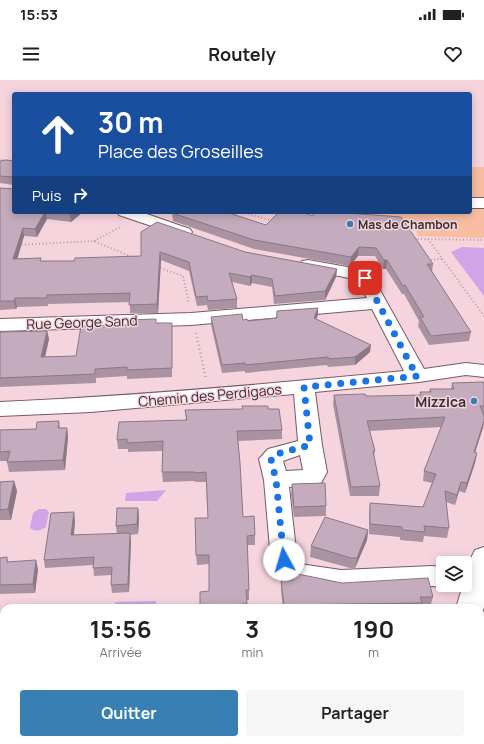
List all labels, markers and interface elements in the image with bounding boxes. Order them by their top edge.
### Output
text: 15:53 [20,4,58,25]
text: Routely [208,42,276,66]
icon: menu [20,43,42,65]
icon: heart [442,43,464,65]
text: 30 m [98,103,163,141]
icon: ahead [32,108,84,160]
text: Place des Groseilles [98,139,263,163]
icon: right [69,184,91,206]
text: Puis [32,185,61,206]
place label: Mas de Chambon [358,216,457,233]
marker: Mas de Chambon [345,219,355,229]
pin [348,261,382,295]
icon: arrive [354,267,376,289]
street label: Rue George Sand [26,311,138,333]
street label: Chemin des Perdigaos [138,379,282,411]
place label: Mizzica [415,392,466,411]
marker: Mizzica [469,396,479,406]
position arrow [263,539,305,581]
map controls [436,556,472,592]
button: layers [436,556,472,592]
text: 15:56 [90,612,152,645]
text: 3 [245,612,259,645]
text: 190 [353,612,394,645]
text: Arrivée [99,643,142,661]
text: min [241,643,263,661]
text: m [368,643,379,661]
button: Quitter [20,690,238,736]
button: Partager [246,690,464,736]

